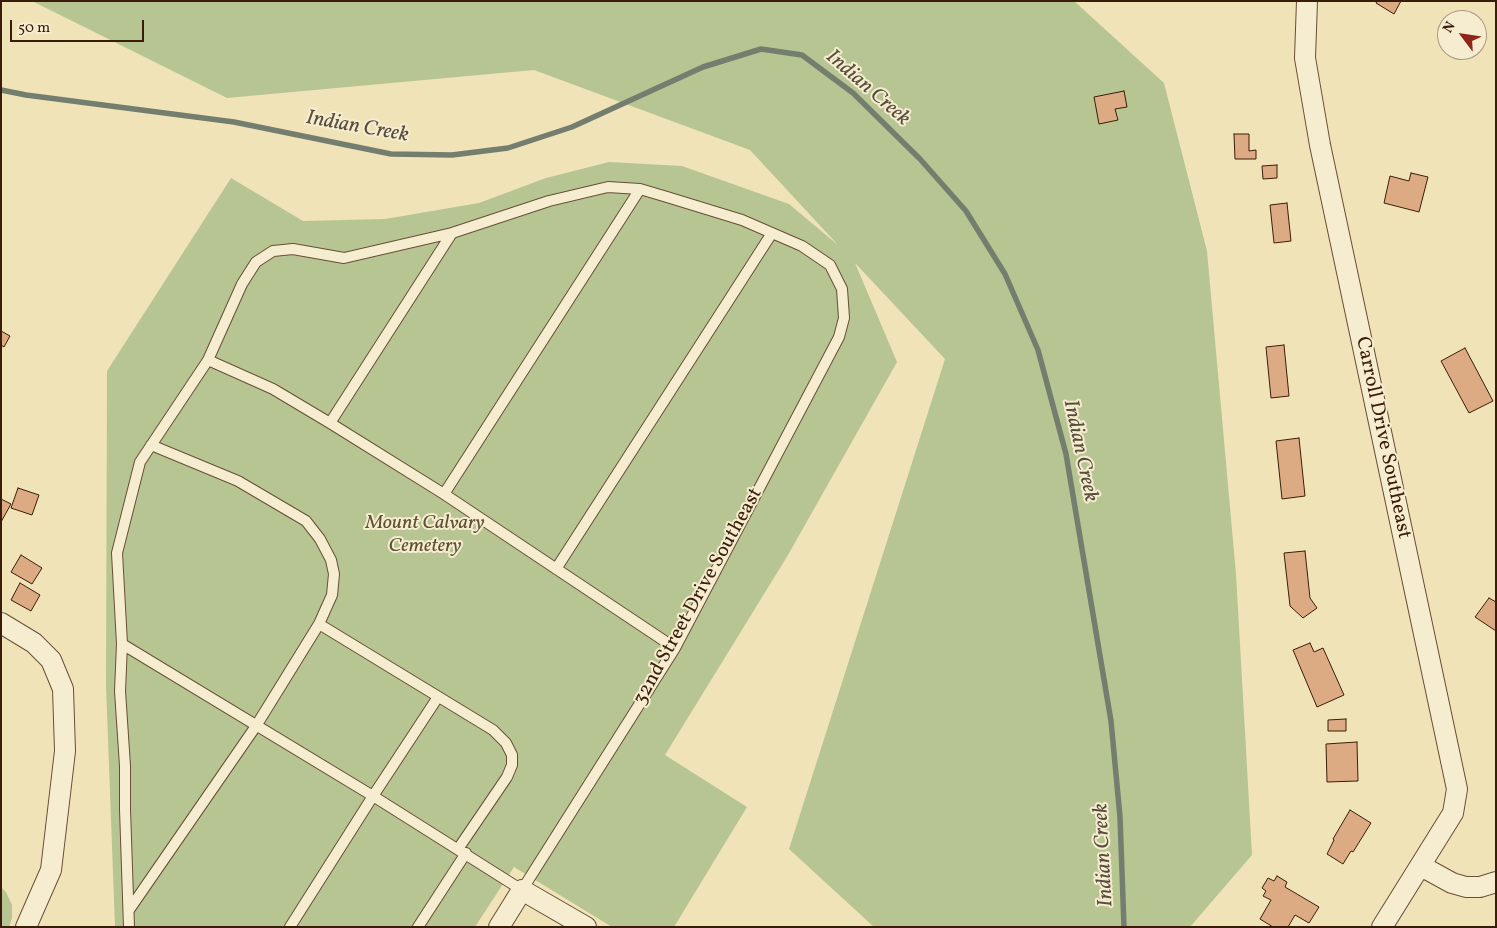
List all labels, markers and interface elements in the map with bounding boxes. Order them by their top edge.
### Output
scale bar [12,10,146,42]
north arrow [1437,10,1487,60]
text: 50 m [18,18,50,39]
text: N [1439,18,1460,37]
water label: Indian Creek [820,45,914,133]
water label: Indian Creek [304,107,410,149]
street label: Carroll Drive Southeast [1349,335,1415,541]
water label: Indian Creek [1056,398,1102,504]
street label: 32nd Street Drive Southeast [629,484,769,710]
park label: Mount Calvary Cemetery [365,512,485,559]
water label: Indian Creek [1090,802,1120,908]

